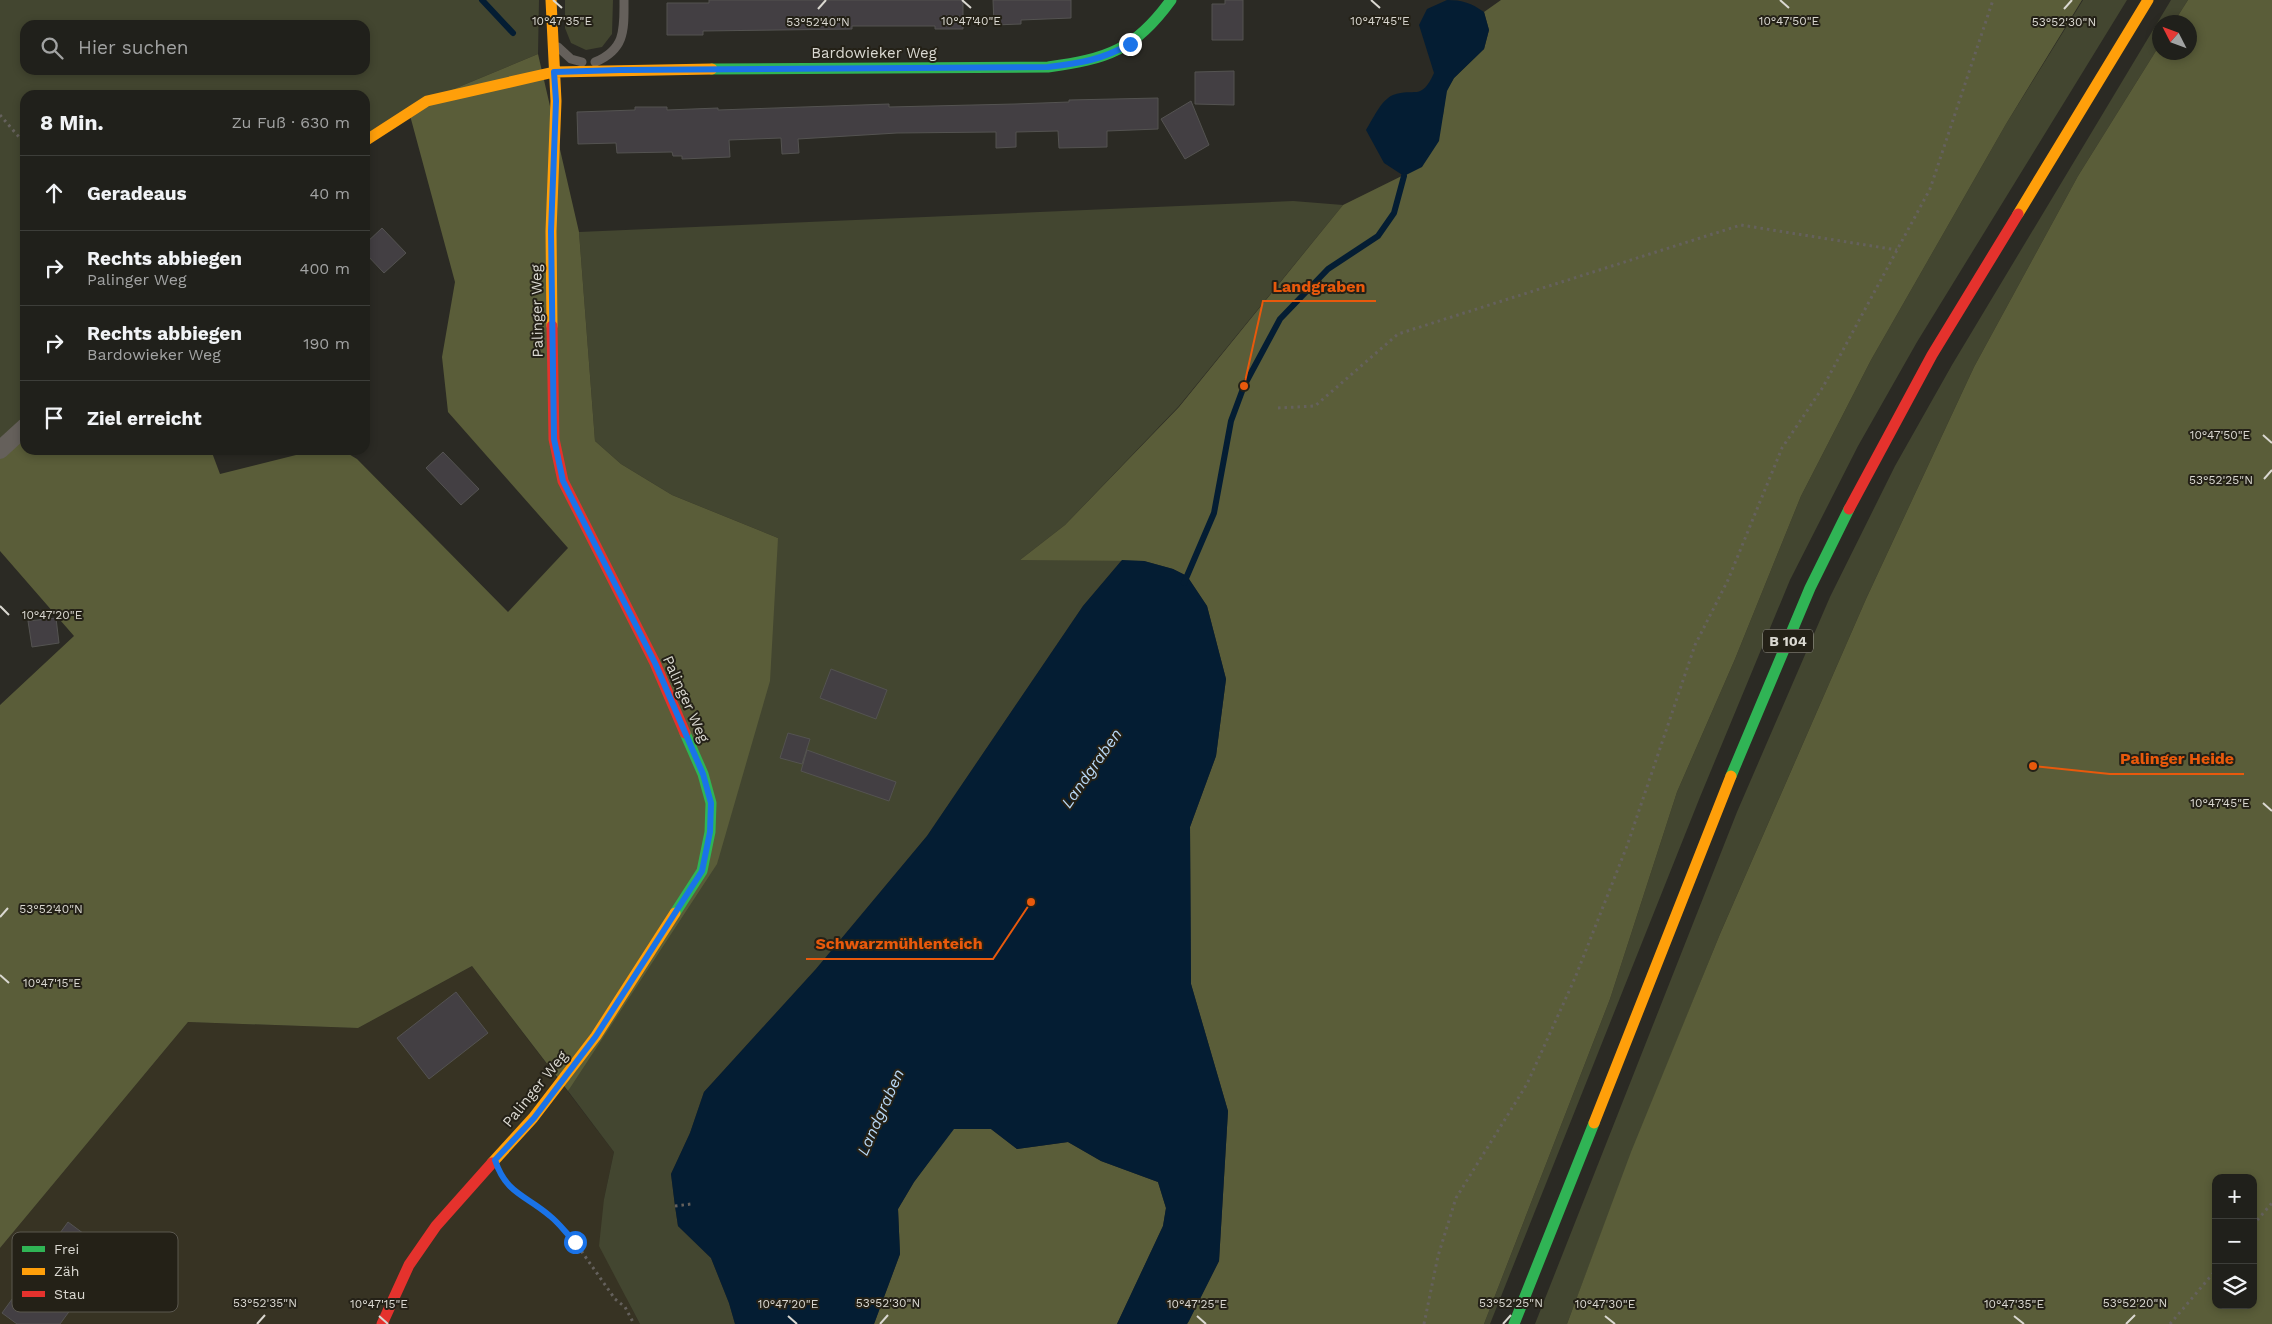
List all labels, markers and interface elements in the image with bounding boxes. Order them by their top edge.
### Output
text: 10°47'35"E [532,14,592,28]
text: 10°47'40"E [941,14,1001,28]
text: 10°47'45"E [1350,14,1410,28]
text: 10°47'50"E [1759,14,1820,28]
text: 53°52'40"N [786,15,850,29]
text: 53°52'30"N [2032,15,2096,29]
north arrow [2152,15,2197,60]
search box [20,20,370,75]
route end [1119,33,1142,56]
icon: search [38,34,66,62]
text: Hier suchen [78,36,189,59]
street label: Bardowieker Weg [811,44,937,62]
text: 8 Min. [40,110,104,135]
text: Zu Fuß · 630 m [232,113,350,132]
icon: ahead [40,179,68,207]
text: Geradeaus [87,182,187,205]
text: 40 m [310,184,350,203]
text: Rechts abbiegen [87,247,242,270]
icon: right [40,254,68,282]
text: 400 m [300,259,350,278]
street label: Palinger Weg [527,264,547,358]
text: Palinger Weg [87,270,186,289]
callout: Landgraben [1263,270,1376,301]
text: Landgraben [1272,277,1366,296]
text: Rechts abbiegen [87,322,242,345]
icon: right [40,329,68,357]
text: 190 m [303,334,350,353]
text: Bardowieker Weg [87,345,221,364]
icon: arrive [40,404,68,432]
text: Ziel erreicht [87,407,202,430]
text: 10°47'50"E [2190,428,2251,442]
text: 53°52'25"N [2189,473,2253,487]
text: 10°47'20"E [22,608,83,622]
road number: B 104 [1763,630,1813,652]
street label: Palinger Weg [659,653,713,745]
water label: Landgraben [1057,725,1126,812]
callout: Palinger Heide [2110,743,2244,774]
text: Palinger Heide [2120,749,2234,768]
text: 10°47'45"E [2190,796,2250,810]
text: 53°52'40"N [19,902,83,916]
callout: Schwarzmühlenteich [806,928,993,959]
text: Schwarzmühlenteich [815,934,983,953]
text: 10°47'15"E [23,976,81,990]
street label: Palinger Weg [499,1047,571,1131]
water label: Landgraben [853,1066,908,1158]
map controls [2212,1174,2257,1309]
button: + [2212,1174,2257,1219]
button: − [2212,1219,2257,1264]
route start [564,1231,587,1254]
legend [12,1232,178,1312]
text: Frei [54,1241,79,1257]
text: Zäh [54,1263,79,1279]
button: layers [2212,1264,2257,1309]
text: Stau [54,1286,85,1302]
text: 53°52'35"N [233,1296,297,1310]
text: 53°52'30"N [856,1296,920,1310]
text: 53°52'25"N [1479,1296,1543,1310]
text: 53°52'20"N [2103,1296,2167,1310]
text: 10°47'15"E [350,1297,408,1311]
text: 10°47'20"E [758,1297,819,1311]
text: 10°47'25"E [1167,1297,1227,1311]
text: 10°47'30"E [1575,1297,1636,1311]
text: 10°47'35"E [1984,1297,2044,1311]

